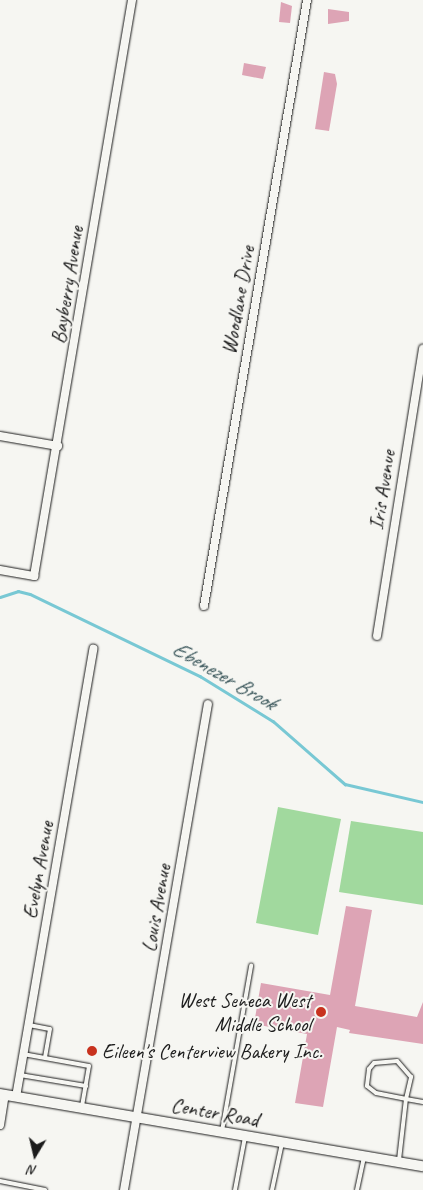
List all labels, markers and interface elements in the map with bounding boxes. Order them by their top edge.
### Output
street label: Bayberry Avenue [45,225,89,345]
street label: Woodlane Drive [216,244,260,356]
street label: Iris Avenue [363,448,401,532]
water label: Ebenezer Brook [167,636,281,716]
street label: Evelyn Avenue [17,819,59,921]
street label: Louis Avenue [136,862,176,954]
place label: West Seneca West Middle School [179,987,311,1037]
marker: West Seneca West Middle School [315,1006,327,1018]
place label: Eileen's Centerview Bakery Inc. [102,1038,323,1064]
marker: Eileen's Centerview Bakery Inc. [86,1045,98,1057]
street label: Center Road [170,1092,260,1132]
north arrow [10,1130,60,1180]
text: N [27,1161,38,1179]

